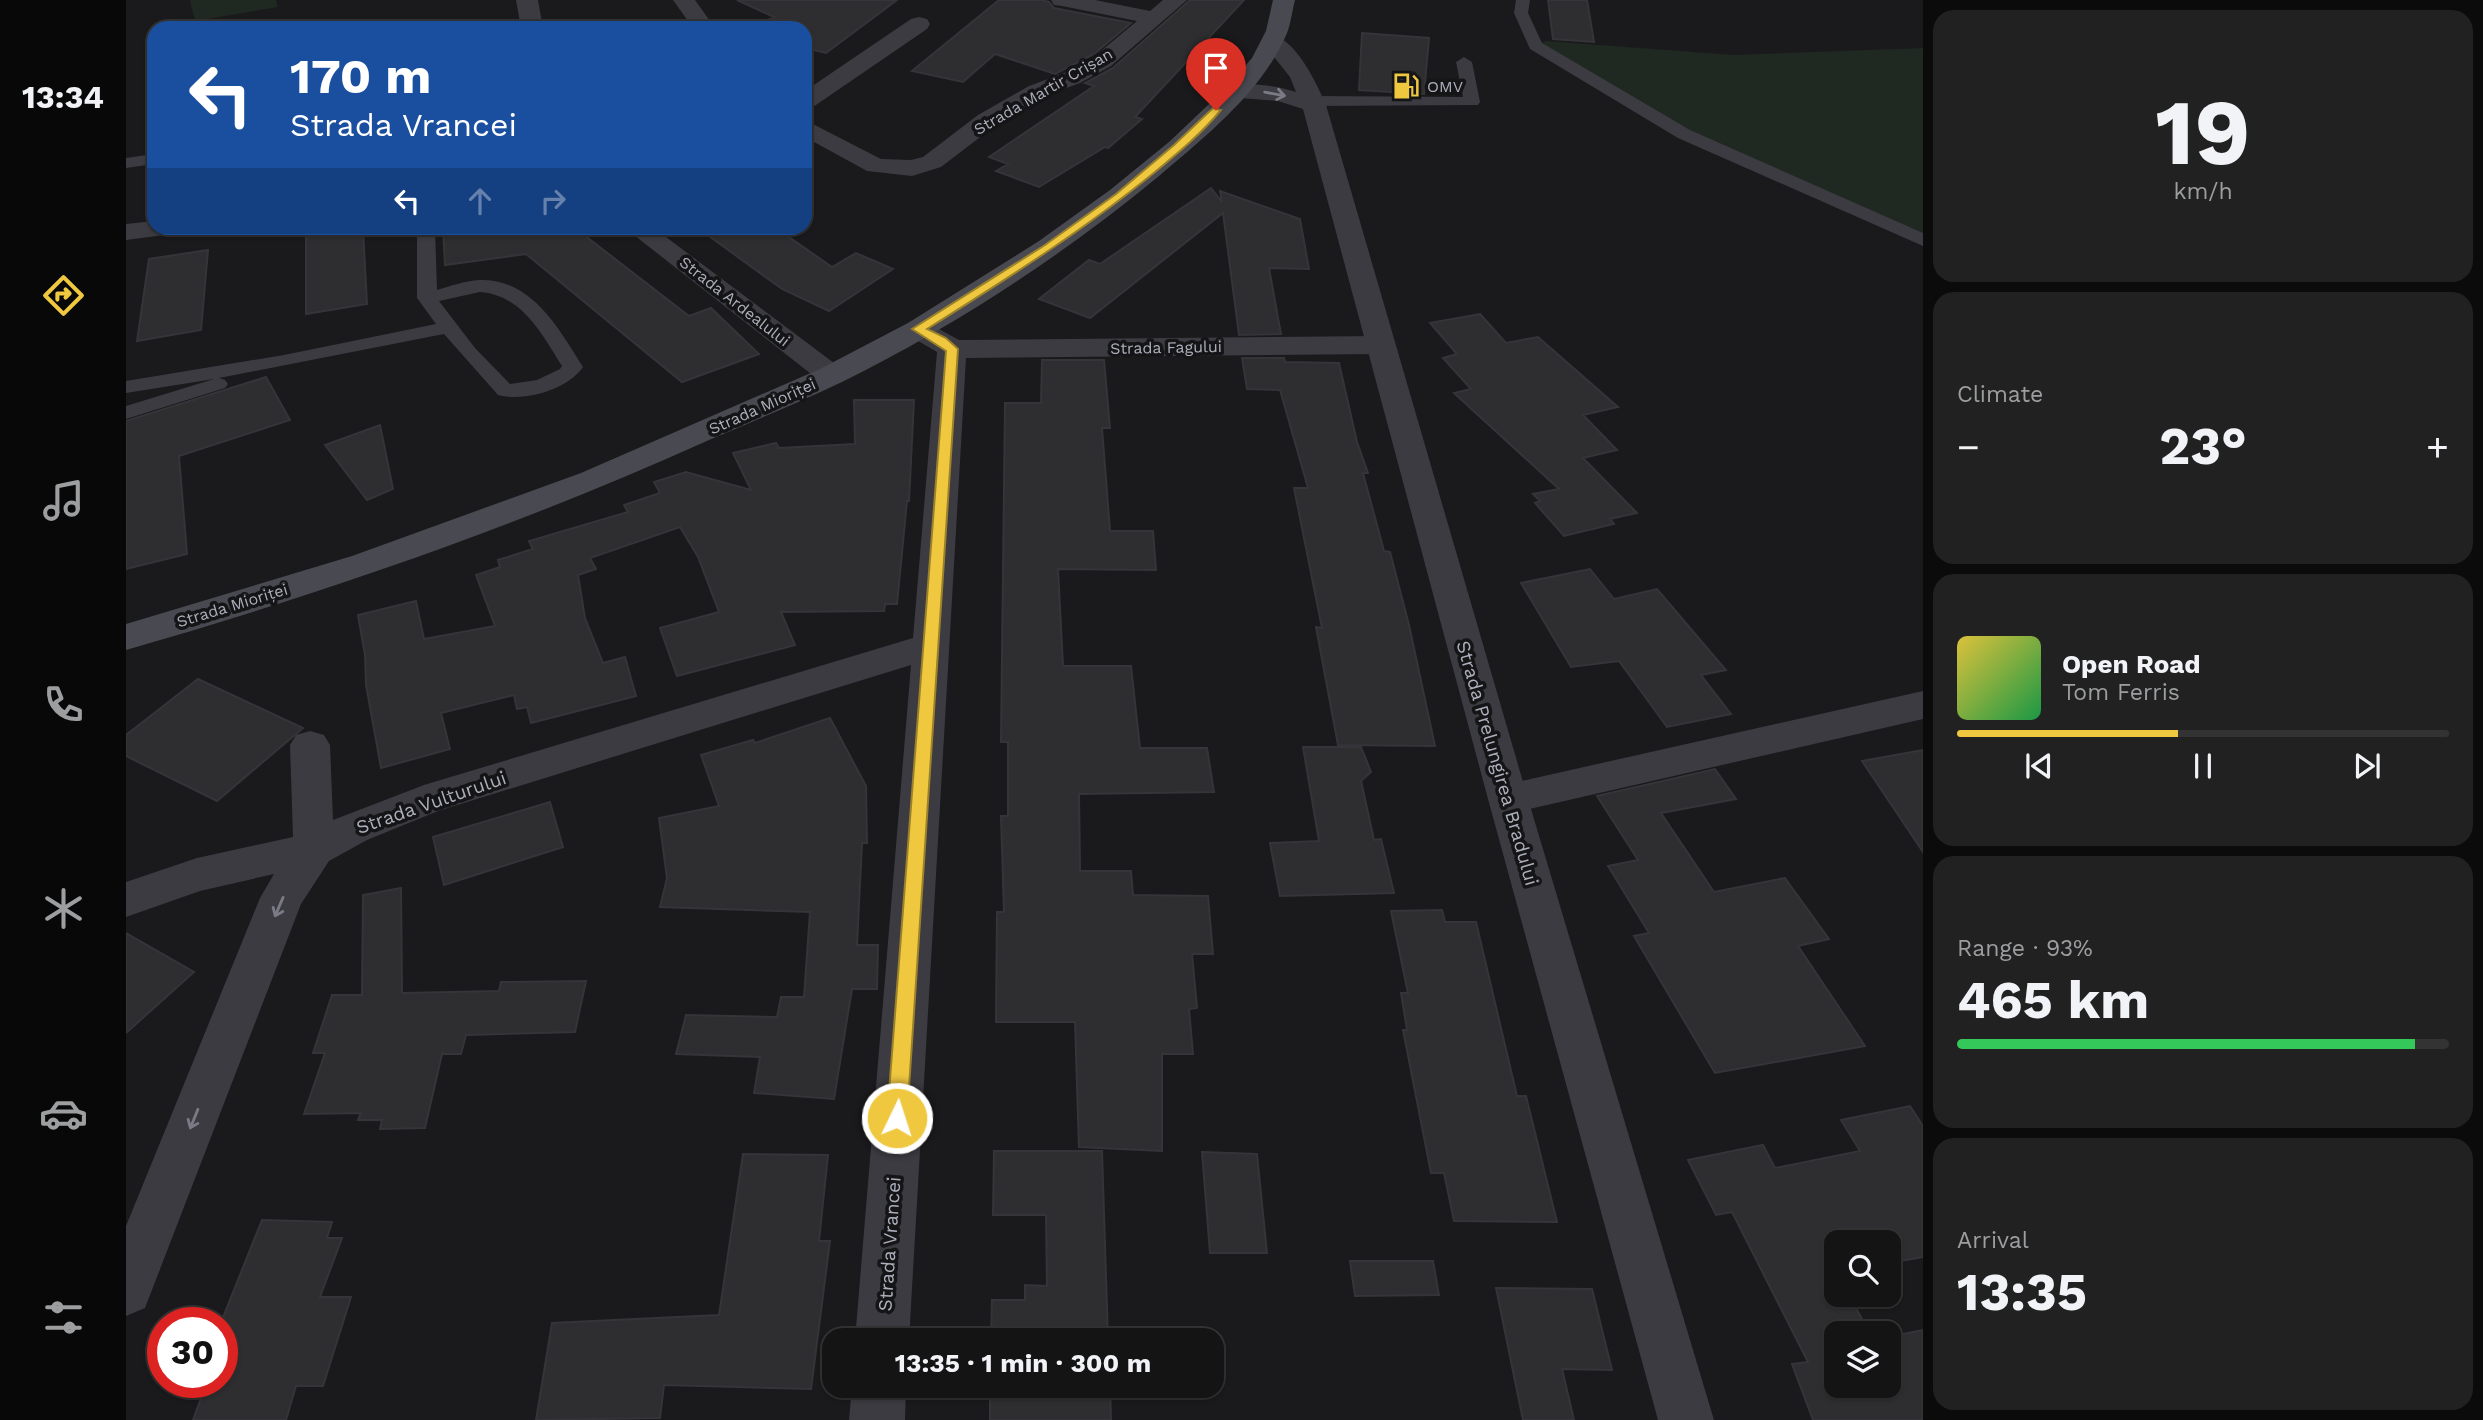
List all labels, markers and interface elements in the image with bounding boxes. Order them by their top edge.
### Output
pin [1186,38,1246,110]
street label: Strada Martir Crișan [971,44,1116,139]
text: 170 m [290,47,431,105]
icon: left [175,49,266,140]
icon: arrive [1197,49,1235,87]
fuel station icon: OMV [1391,71,1421,101]
place label: OMV [1427,77,1463,96]
text: 13:34 [22,78,104,116]
text: 19 [2155,79,2251,186]
one-way arrow [1263,87,1286,101]
text: Strada Vrancei [290,106,517,144]
text: km/h [2173,178,2233,205]
icon: left [388,182,426,220]
icon: ahead [461,182,499,220]
icon: right [534,182,572,220]
street label: Strada Ardealului [676,252,794,350]
icon: directions [39,271,88,320]
street label: Strada Fagului [1110,337,1222,358]
street label: Strada Mioriței [706,374,819,439]
text: Climate [1957,381,2043,408]
text: 23° [2159,416,2247,477]
text: − [1957,425,1980,469]
text: + [2426,425,2449,469]
icon: music [39,476,88,525]
street label: Strada Mioriței [174,580,290,631]
street label: Strada Prelungirea Bradului [1452,638,1544,888]
text: Open Road [2062,649,2200,679]
text: Tom Ferris [2062,679,2180,706]
icon: phone [39,680,88,729]
icon: previous [2020,747,2058,785]
icon: pause [2184,747,2222,785]
icon: next [2348,747,2386,785]
street label: Strada Vulturului [353,766,509,839]
icon: climate [39,884,88,933]
one-way arrow [271,896,284,918]
text: Range · 93% [1957,935,2093,962]
text: 465 km [1957,970,2149,1031]
position arrow [860,1081,934,1155]
icon: car [39,1089,88,1138]
one-way arrow [187,1107,200,1129]
street label: Strada Vrancei [873,1176,906,1312]
text: Arrival [1957,1227,2029,1254]
map controls [1824,1230,1901,1398]
button: search [1824,1230,1901,1307]
text: 13:35 [1957,1262,2087,1323]
icon: filters [39,1293,88,1342]
speed limit sign: 30 [147,1307,238,1398]
button: layers [1824,1321,1901,1398]
text: 13:35 · 1 min · 300 m [895,1348,1151,1378]

